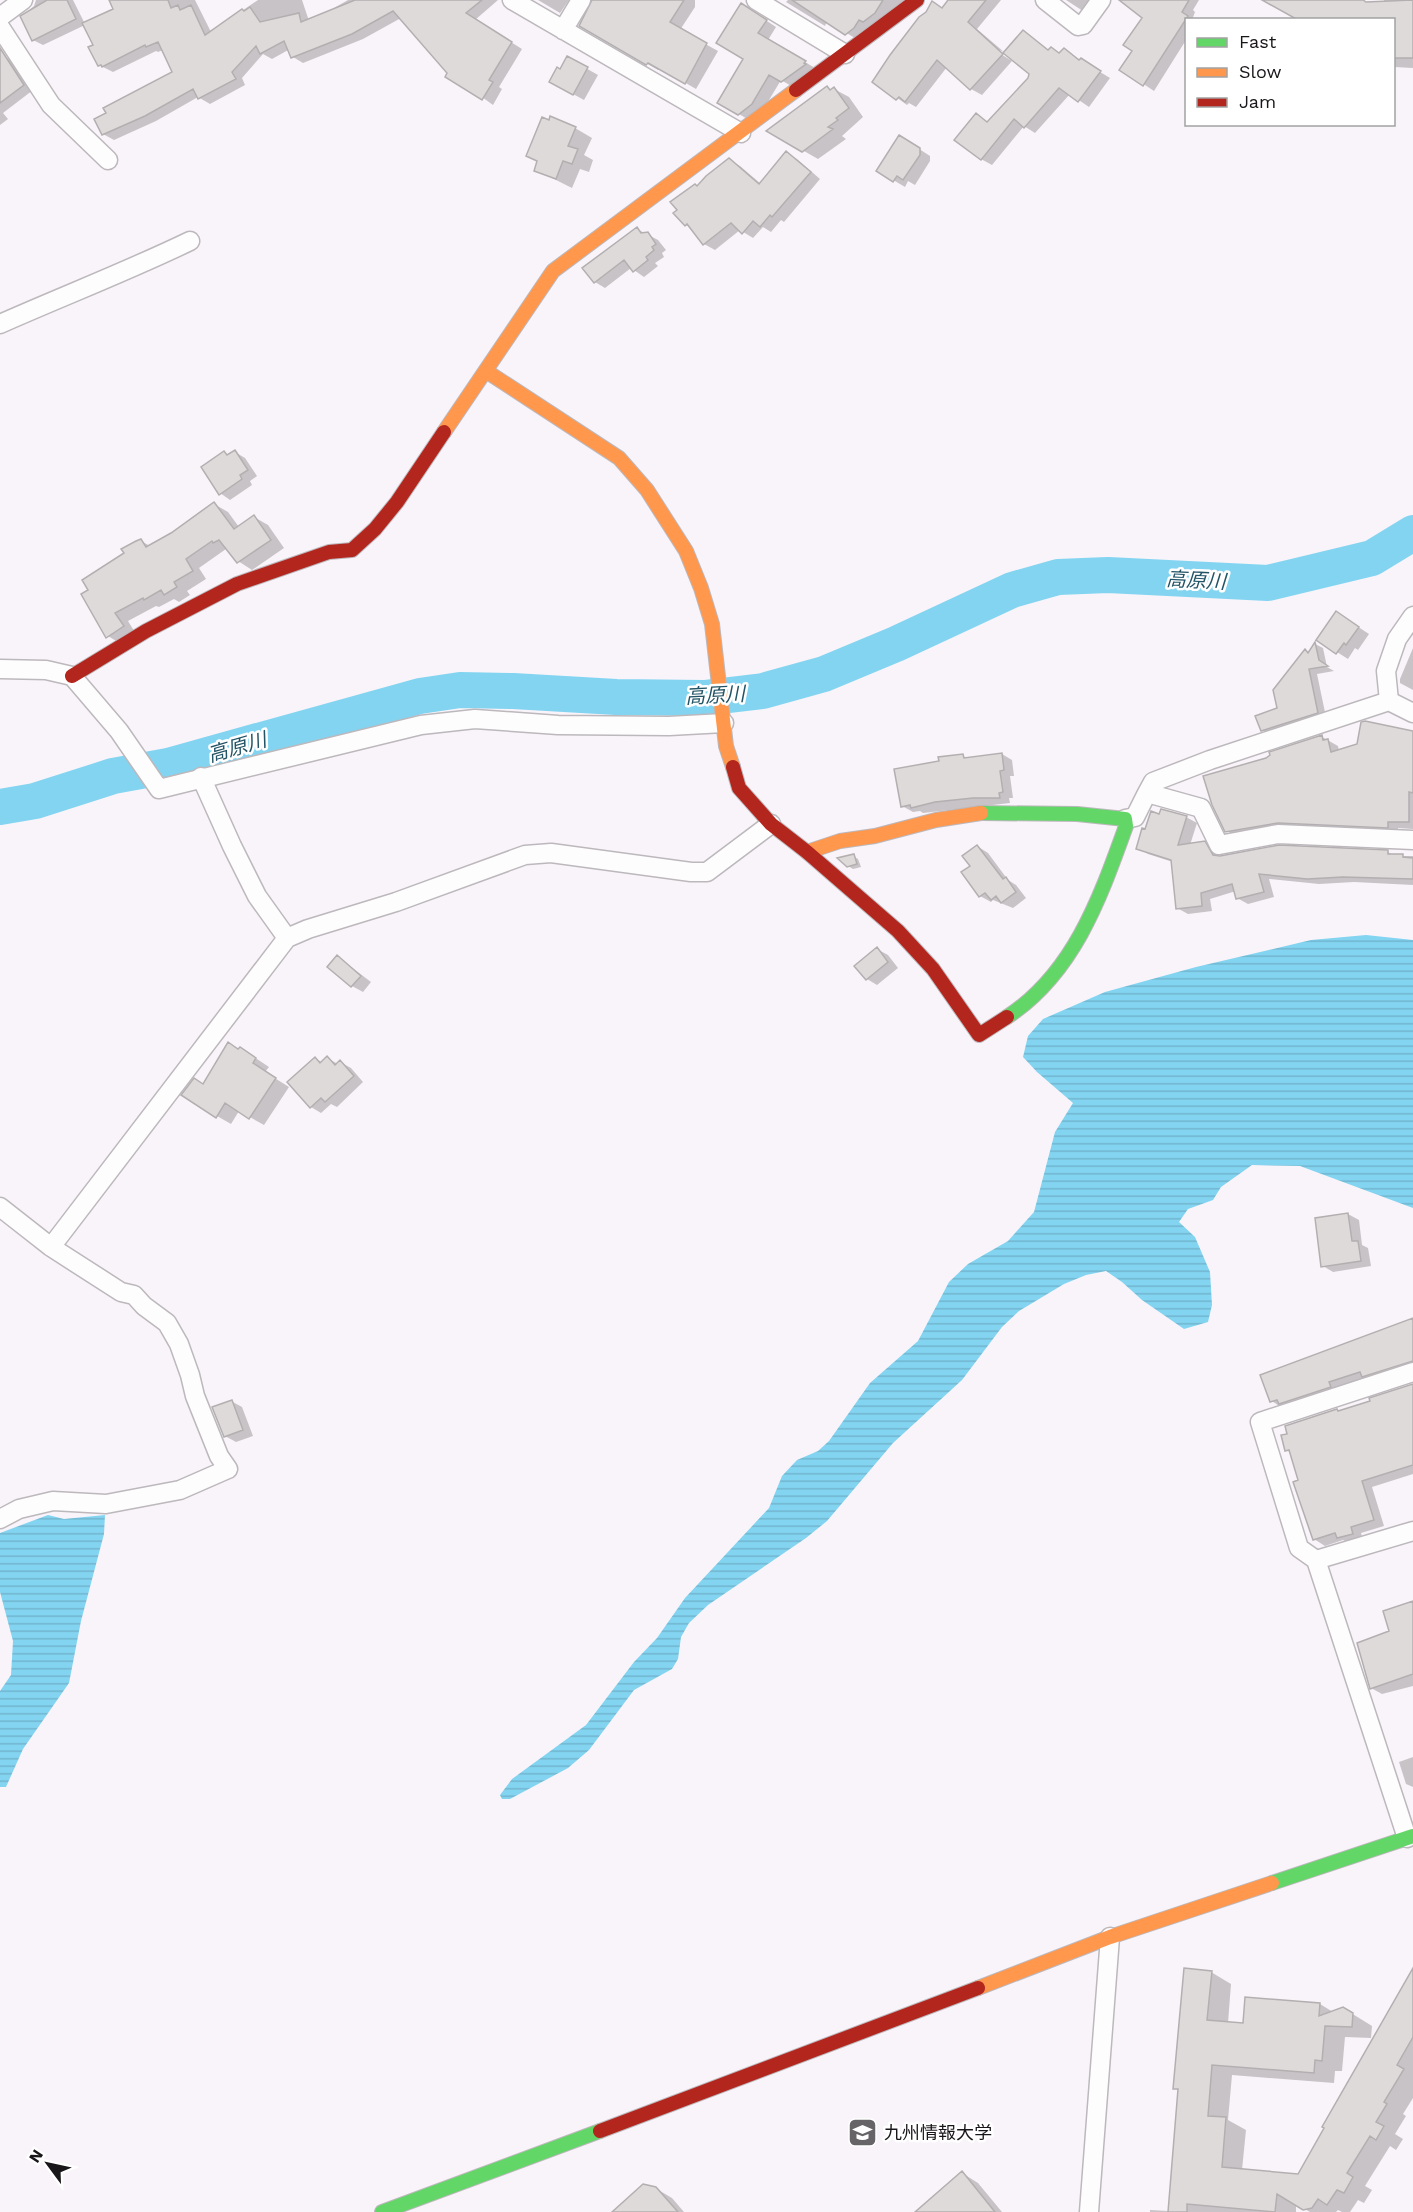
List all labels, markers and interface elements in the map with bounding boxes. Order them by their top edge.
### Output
legend [1185,18,1395,126]
text: Fast [1239,31,1277,52]
text: Slow [1239,61,1282,82]
text: Jam [1239,91,1276,112]
water label: 高原川 [1165,566,1229,594]
water label: 高原川 [684,681,748,709]
water label: 高原川 [205,727,271,767]
school or university icon: 九州情報大学 [847,2117,879,2149]
place label: 九州情報大学 [884,2122,992,2143]
north arrow [18,2134,78,2194]
text: N [25,2146,47,2166]

